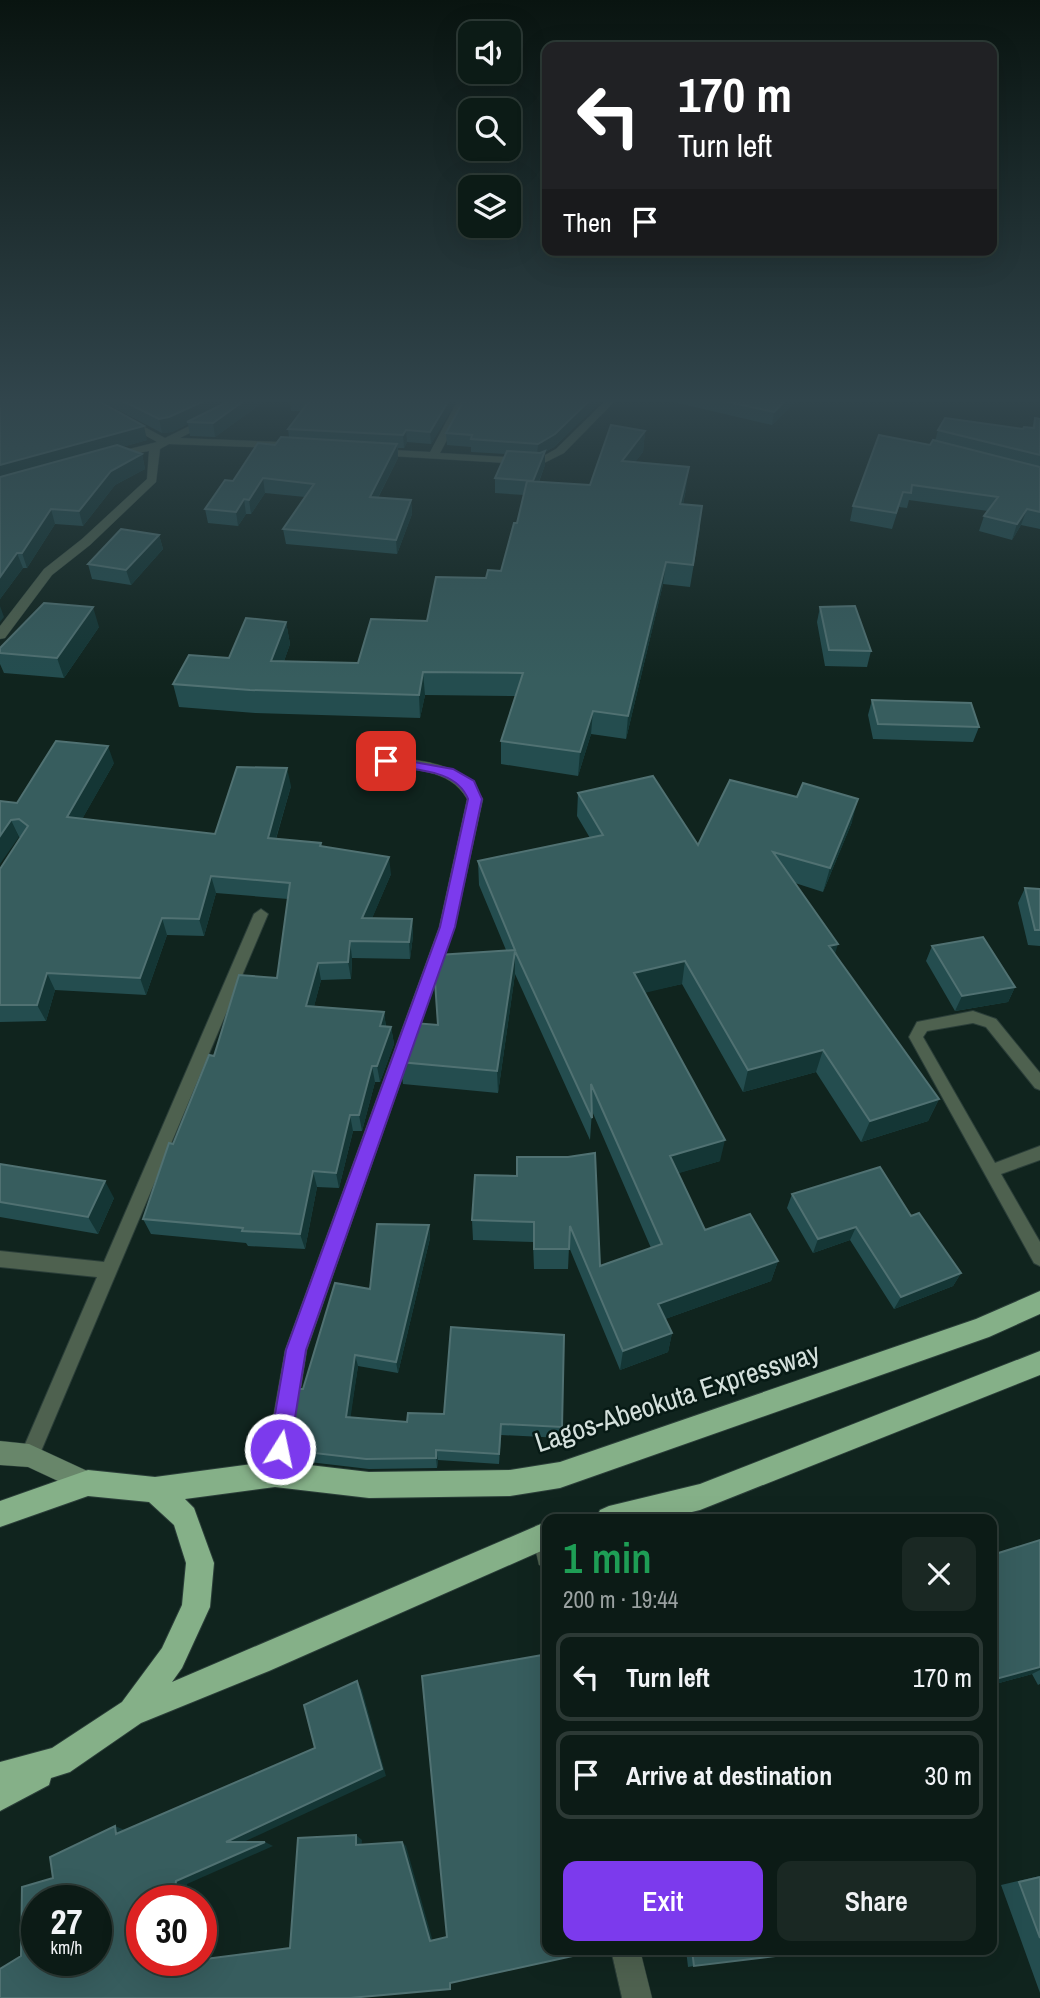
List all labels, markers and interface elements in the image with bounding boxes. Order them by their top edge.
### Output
map controls [458,21,521,238]
button: sound [458,21,521,84]
text: 170 m [678,61,792,127]
icon: left [563,70,654,161]
button: search [458,98,521,161]
text: Turn left [678,124,772,167]
button: layers [458,175,521,238]
icon: arrive [626,203,664,241]
text: Then [563,205,612,240]
pin [356,731,416,791]
icon: arrive [367,742,405,780]
street label: Lagos-Abeokuta Expressway [530,1333,825,1461]
position arrow [243,1412,317,1486]
text: 1 min [563,1530,652,1586]
button: close [902,1537,976,1611]
text: 200 m · 19:44 [563,1584,678,1615]
icon: left [567,1658,605,1696]
text: Turn left [626,1660,710,1695]
text: 170 m [913,1660,972,1695]
icon: arrive [567,1756,605,1794]
text: Arrive at destination [626,1758,832,1793]
text: 30 m [925,1758,972,1793]
button: Exit [563,1861,763,1941]
button: Share [777,1861,976,1941]
speed limit sign: 30 [126,1885,217,1976]
text: 27 [51,1898,82,1945]
text: km/h [51,1935,83,1960]

